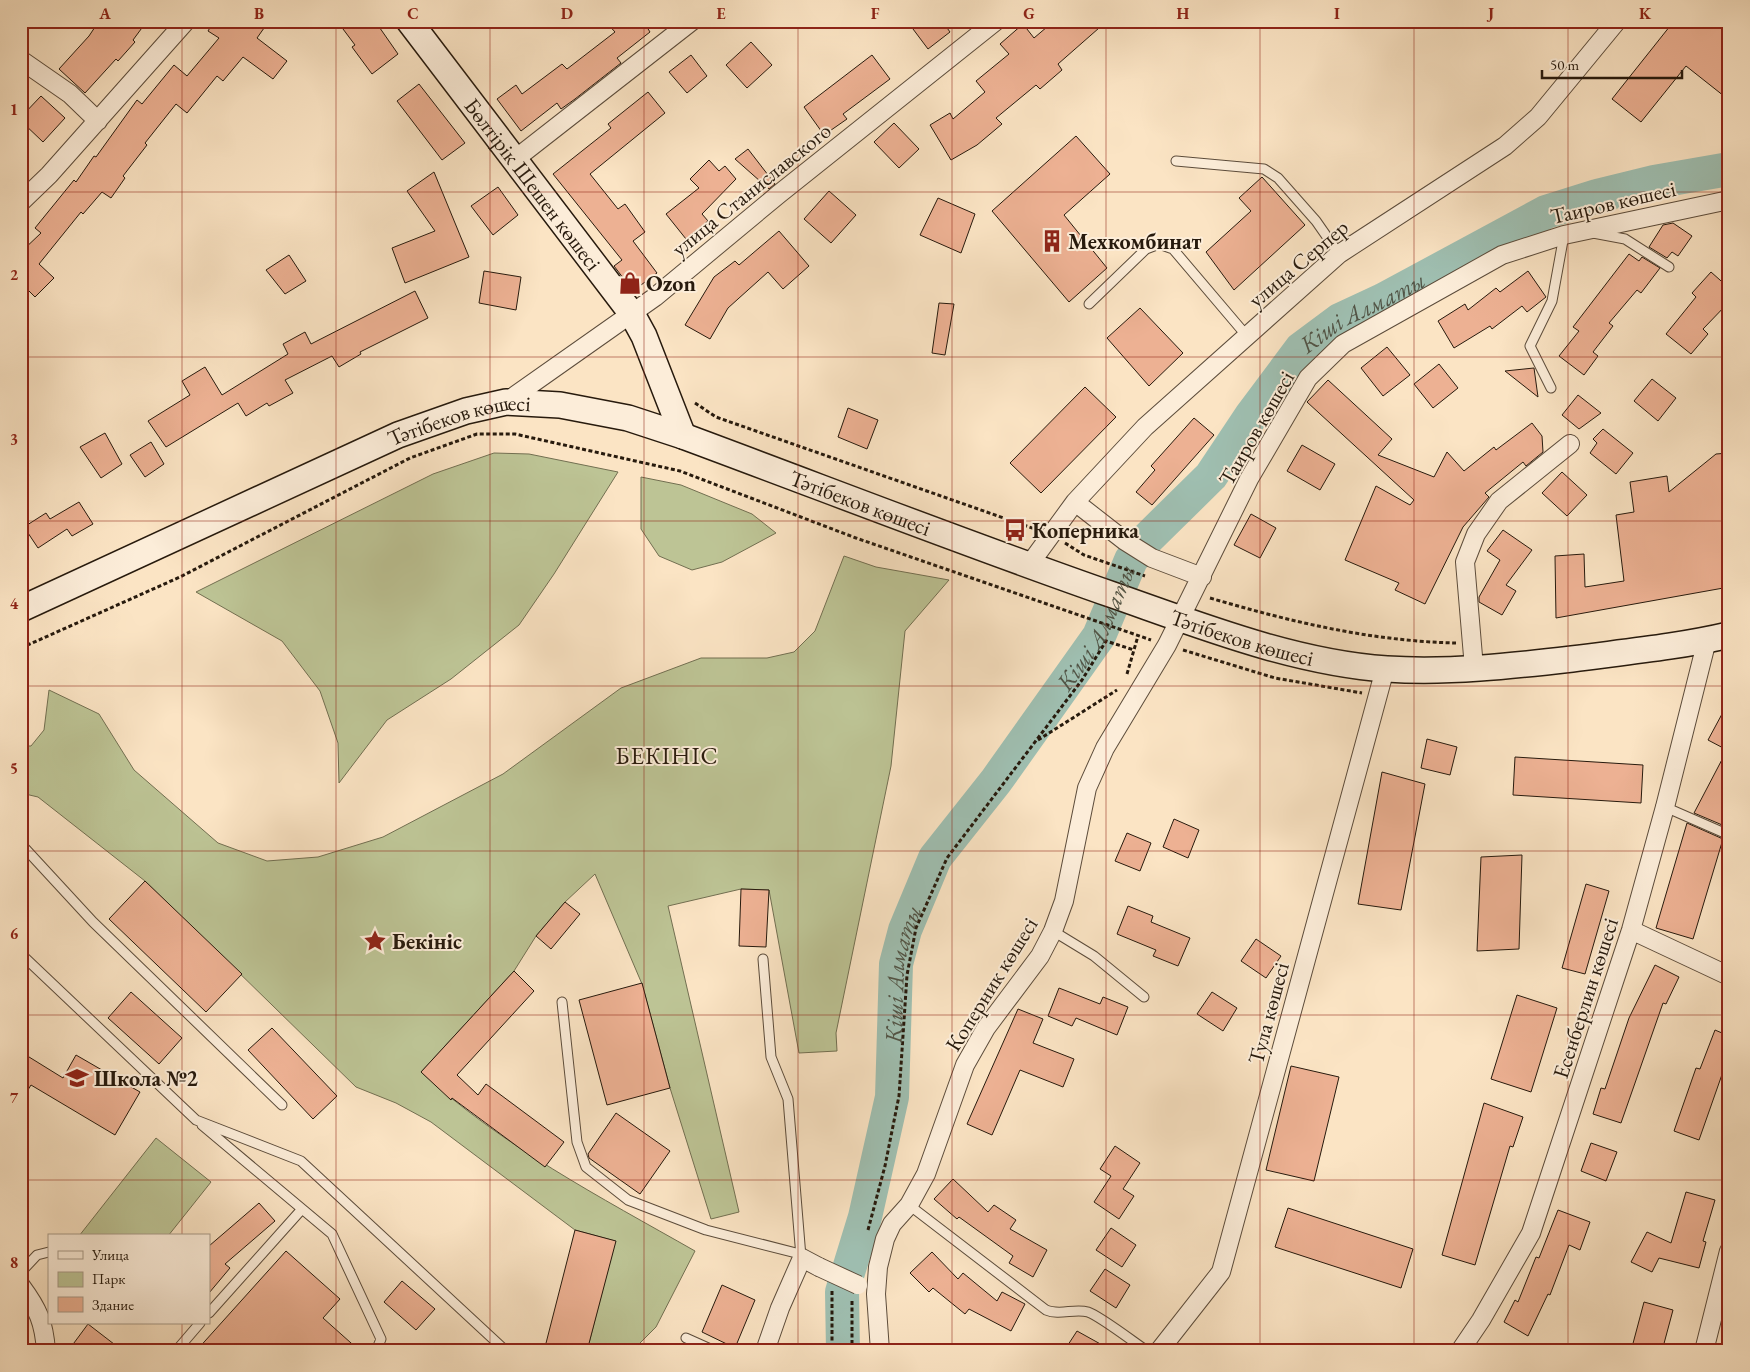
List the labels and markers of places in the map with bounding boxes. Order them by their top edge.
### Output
place label: Мехкомбинат [1068,227,1201,256]
building icon: Мехкомбинат [1039,228,1065,254]
place label: Ozon [646,269,696,298]
shop icon: Ozon [617,270,643,296]
place label: Коперника [1032,516,1139,545]
bus stop icon: Коперника [1002,517,1028,543]
place label: Бекініс [392,927,462,956]
place icon: Бекініс [362,928,388,954]
place label: Школа №2 [94,1064,198,1093]
school or university icon: Школа №2 [64,1065,90,1091]

